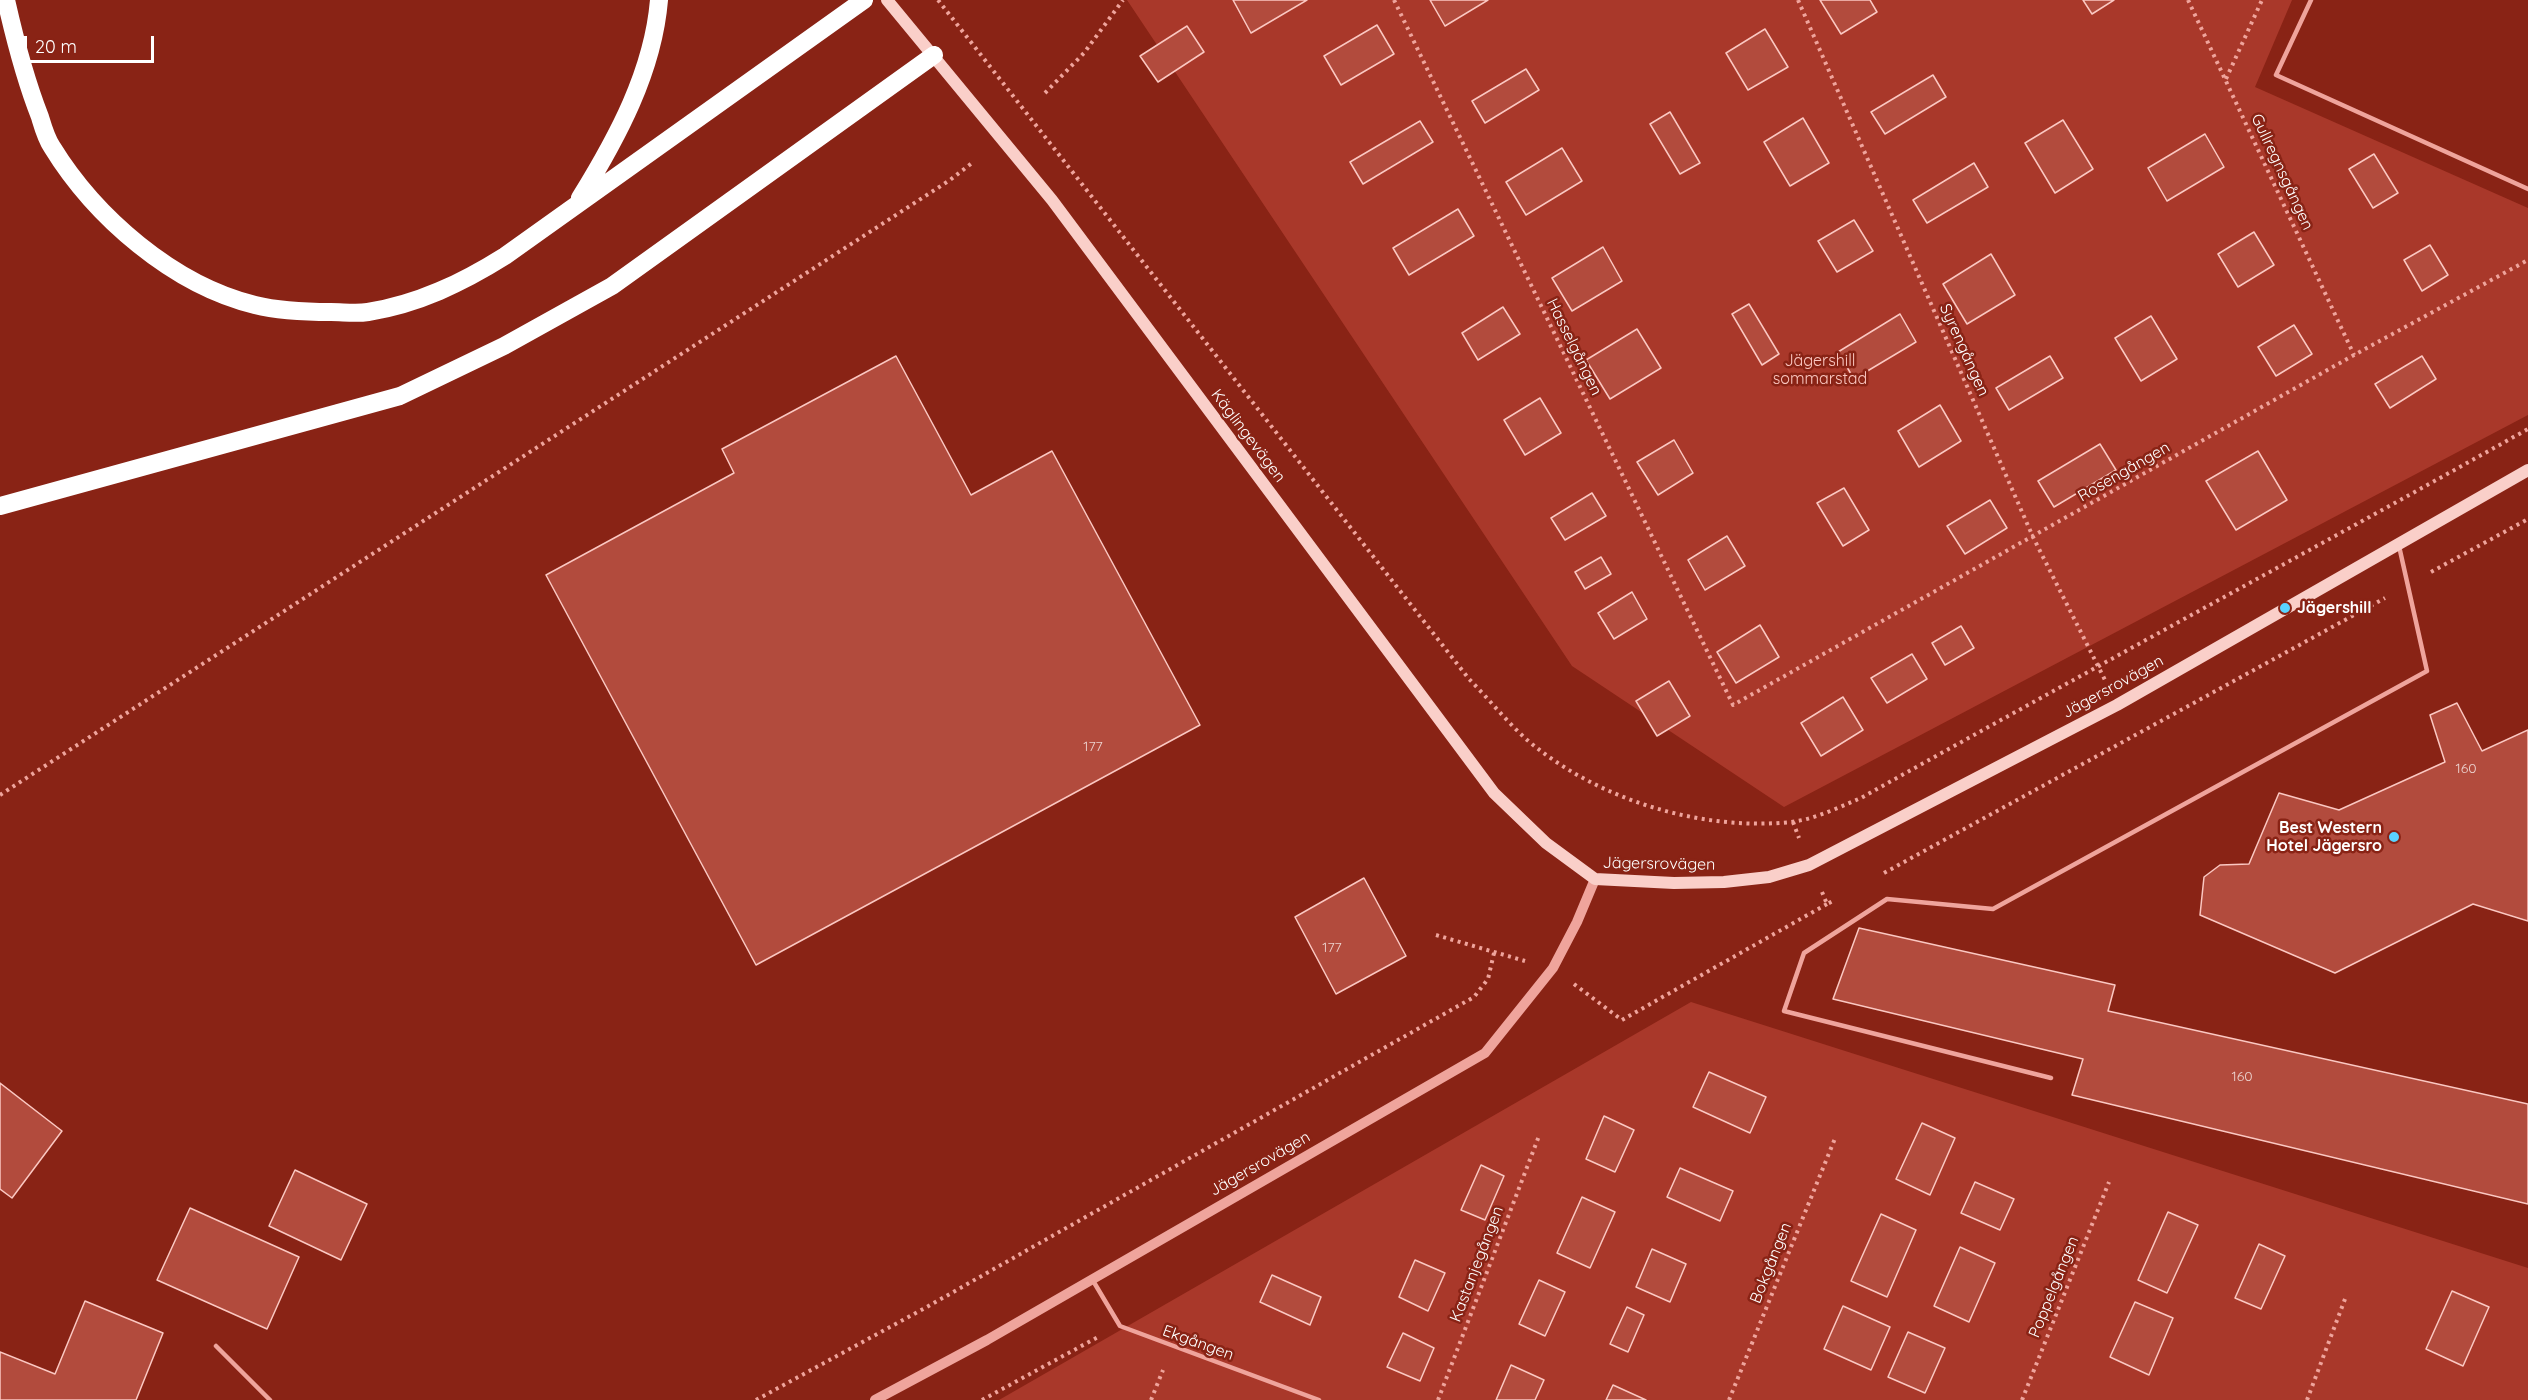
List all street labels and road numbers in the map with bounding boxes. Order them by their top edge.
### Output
street label: Gullregnsgången [2247,111,2317,233]
street label: Hasselgången [1542,295,1606,399]
street label: Syrengången [1935,301,1993,399]
street label: Käglingevägen [1207,386,1289,486]
street label: Rosengången [2075,438,2173,506]
street label: Jägersrovägen [2059,651,2167,723]
street label: Jägersrovägen [1602,853,1716,875]
street label: Jägersrovägen [1206,1128,1314,1200]
street label: Kastanjegången [1446,1203,1508,1325]
street label: Bokgången [1746,1220,1796,1306]
street label: Poppelgången [2025,1233,2083,1341]
street label: Ekgången [1160,1321,1236,1365]

